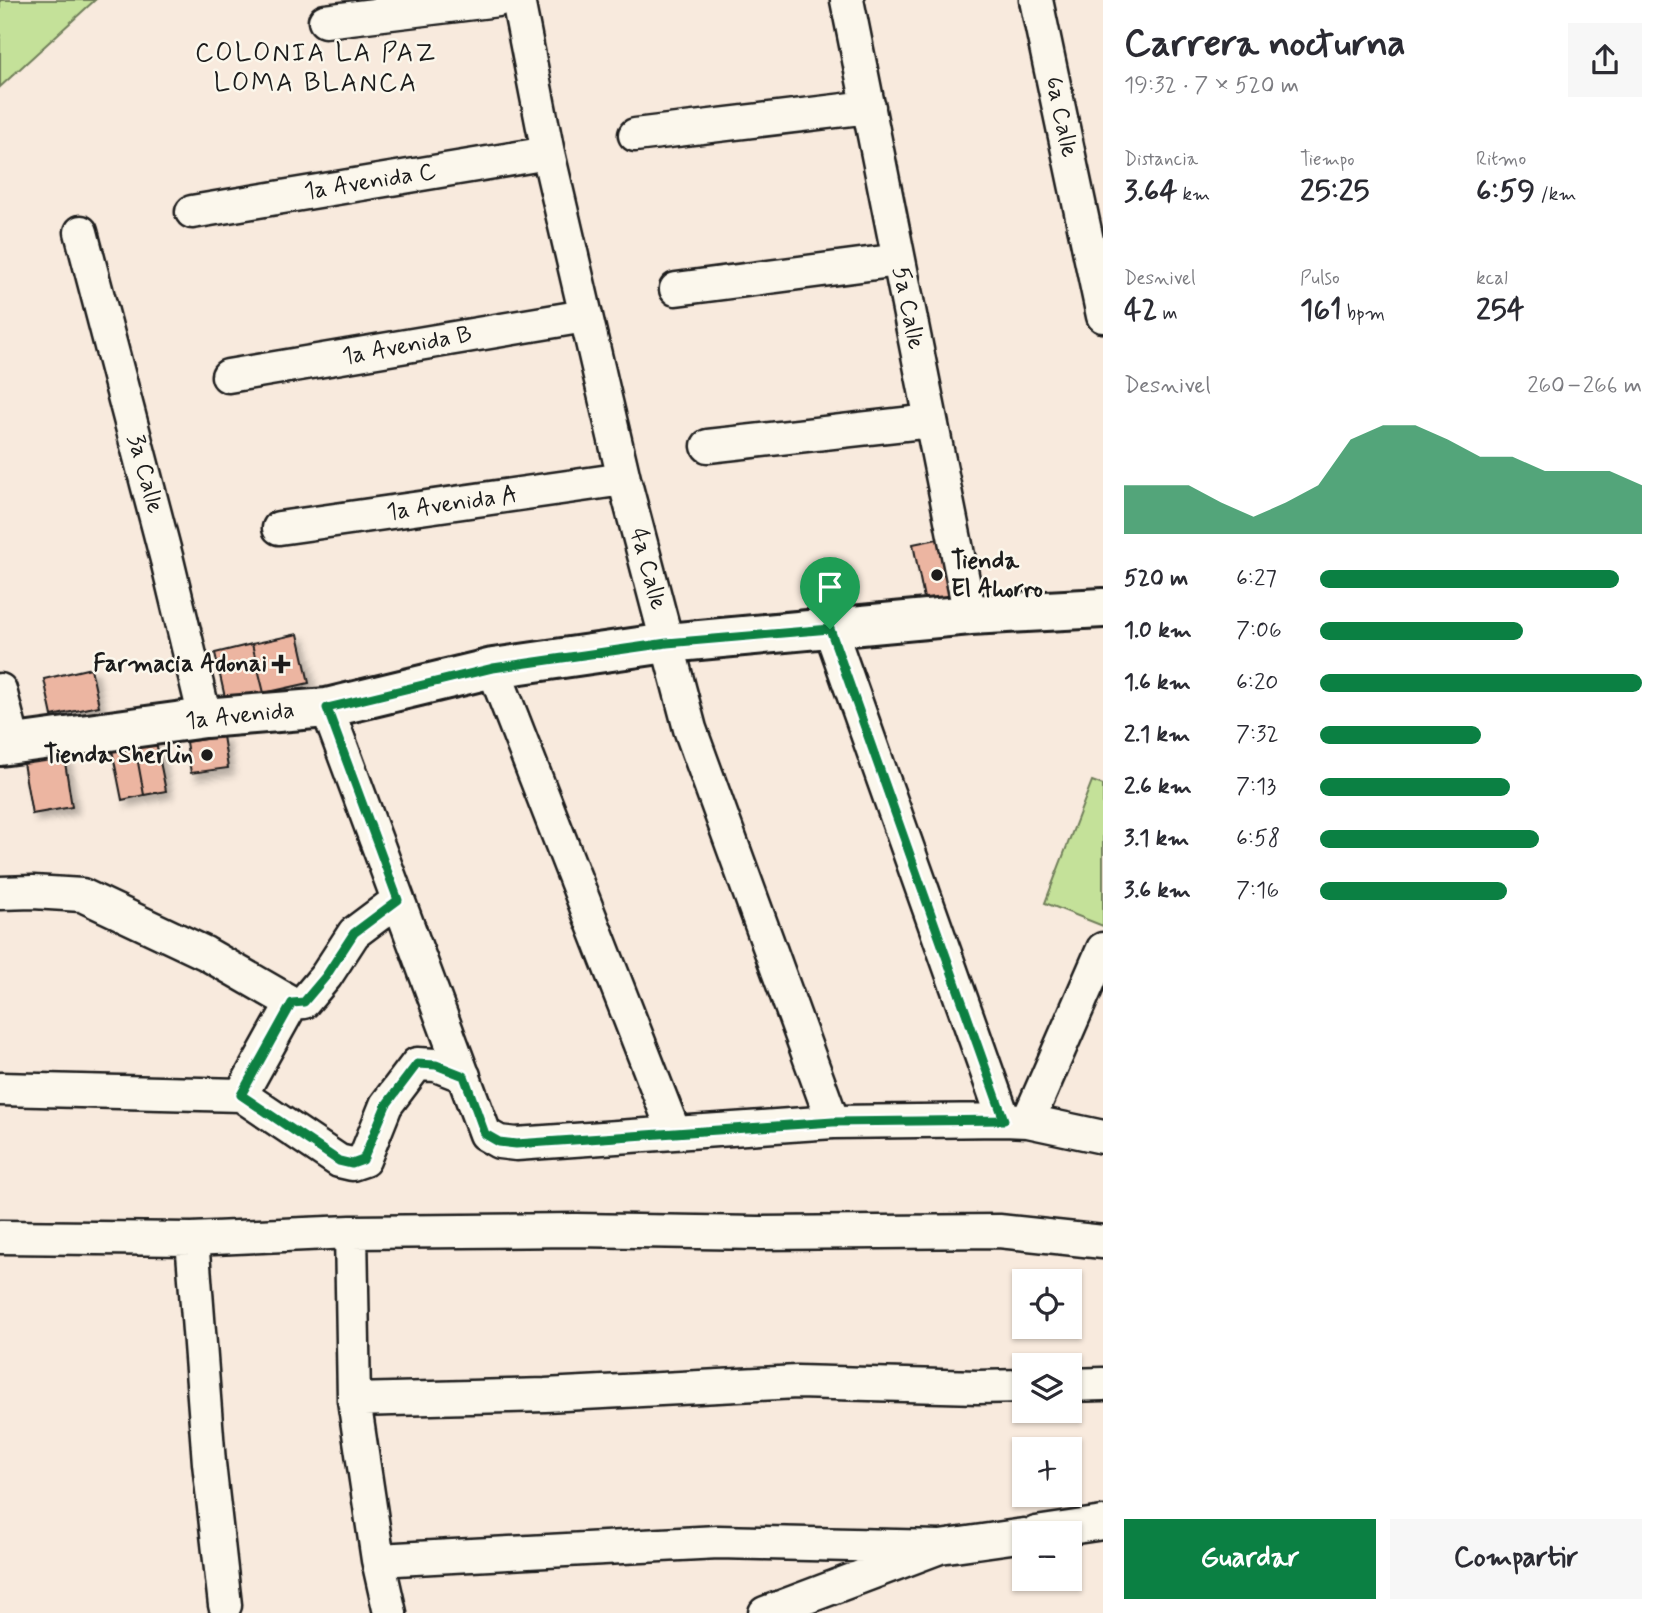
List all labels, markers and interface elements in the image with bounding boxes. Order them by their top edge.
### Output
text: Carrera nocturna [1124,20,1406,69]
button: share [1568,23,1642,97]
district label: COLONIA LA PAZ LOMA BLANCA [195,37,437,101]
text: 19:32 · 7 × 520 m [1124,71,1299,101]
street label: 6a Calle [1037,74,1085,160]
text: Distancia [1124,147,1198,172]
text: Tiempo [1300,147,1355,172]
text: Ritmo [1476,147,1526,172]
street label: 1a Avenida C [302,156,438,208]
text: 3.64 [1124,172,1177,211]
text: 25:25 [1300,172,1369,211]
text: 6:59 [1476,172,1535,211]
text: km [1177,182,1210,207]
text: /km [1535,182,1576,207]
street label: 5a Calle [885,264,931,352]
text: Desnivel [1124,266,1196,291]
text: Pulso [1300,266,1340,291]
text: kcal [1476,266,1508,291]
text: 42 [1124,291,1157,330]
text: 161 [1300,291,1342,330]
text: 254 [1476,291,1524,330]
text: m [1157,301,1178,326]
text: bpm [1342,301,1385,326]
street label: 1a Avenida B [340,319,474,373]
text: Desnivel [1124,371,1211,401]
text: 260–266 m [1527,371,1642,401]
street label: 3a Calle [120,431,170,517]
street label: 1a Avenida A [385,479,519,529]
street label: 4a Calle [622,525,674,613]
place label: Tienda El Ahorro [951,546,1043,605]
pin [800,557,860,629]
text: 520 m [1124,564,1188,594]
text: 6:27 [1236,564,1277,594]
marker: Tienda El Ahorro [929,567,945,583]
icon: arrive [811,568,849,606]
text: 1.0 km [1124,616,1192,646]
text: 7:06 [1236,616,1282,646]
place label: Farmacia Adonai [93,649,267,680]
marker: Farmacia Adonai [273,656,289,672]
text: 1.6 km [1124,668,1191,698]
text: 6:20 [1236,668,1278,698]
street label: 1a Avenida [184,695,296,737]
text: 2.1 km [1124,720,1190,750]
text: 7:32 [1236,720,1279,750]
place label: Tienda Sherlin [44,740,193,771]
marker: Tienda Sherlin [199,747,215,763]
text: 2.6 km [1124,772,1192,802]
text: 7:13 [1236,772,1276,802]
text: 3.1 km [1124,824,1189,854]
text: 6:58 [1236,824,1280,854]
text: 3.6 km [1124,876,1191,906]
text: 7:16 [1236,876,1279,906]
map controls [1012,1269,1082,1591]
button: locate [1012,1269,1082,1339]
button: layers [1012,1353,1082,1423]
button: + [1012,1437,1082,1507]
button: Guardar [1124,1519,1376,1599]
button: Compartir [1390,1519,1642,1599]
button: − [1012,1521,1082,1591]

